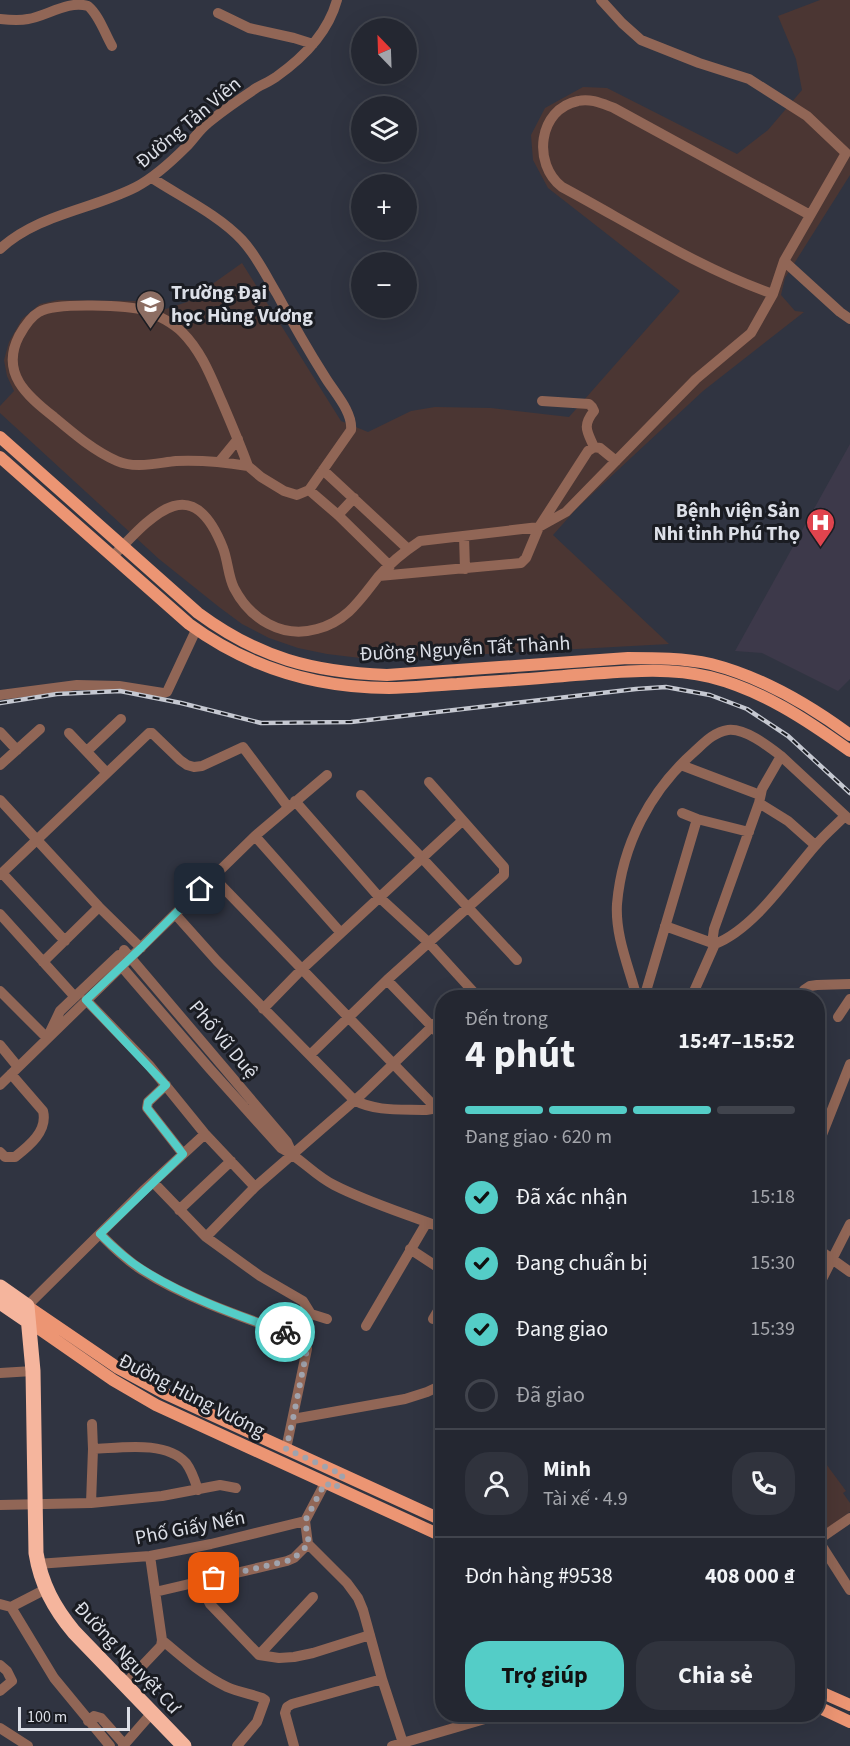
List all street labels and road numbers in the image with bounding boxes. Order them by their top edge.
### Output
street label: Đường Tản Viên [130,70,247,175]
street label: Đường Nguyễn Tất Thành [359,630,571,668]
street label: Phố Vũ Duệ [182,994,264,1085]
street label: Đường Hùng Vương [114,1347,270,1445]
street label: Phố Giấy Nến [133,1504,248,1552]
street label: Đường Nguyệt Cư [68,1595,188,1721]

